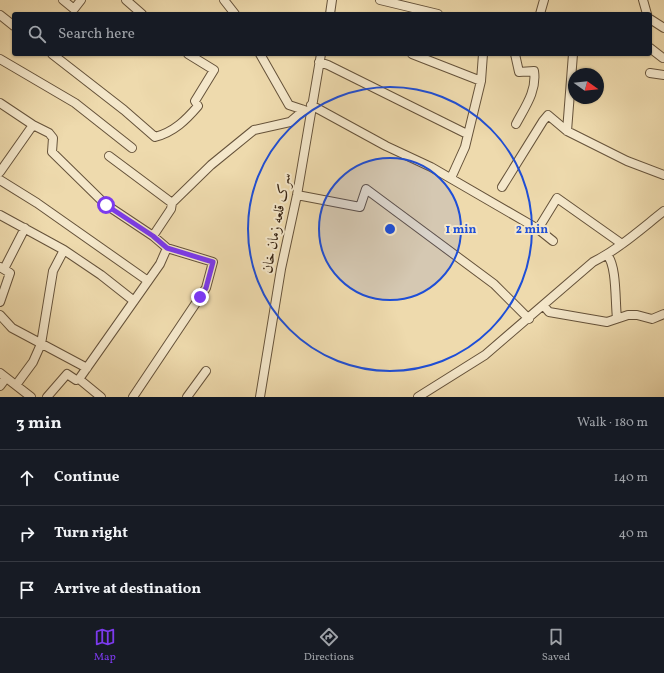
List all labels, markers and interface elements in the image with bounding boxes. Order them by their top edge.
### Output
search box [12,12,652,56]
icon: search [26,23,48,45]
text: Search here [58,24,135,45]
north arrow [568,68,604,104]
street label: سرک قلعه زمان خان [257,171,297,275]
route start [97,196,115,214]
centre of rings [383,222,397,236]
text: 1 min [446,222,477,238]
text: 2 min [516,222,548,238]
route end [191,288,209,306]
text: 3 min [16,412,62,435]
text: Walk · 180 m [577,414,648,432]
icon: ahead [16,467,38,489]
text: Continue [54,467,119,488]
text: 140 m [614,469,648,487]
icon: right [16,523,38,545]
text: Turn right [54,523,128,544]
text: 40 m [619,525,648,543]
icon: arrive [16,579,38,601]
text: Arrive at destination [54,579,201,600]
tab: Map [94,626,116,665]
tab: Directions [304,626,354,665]
tab: Saved [542,626,570,665]

